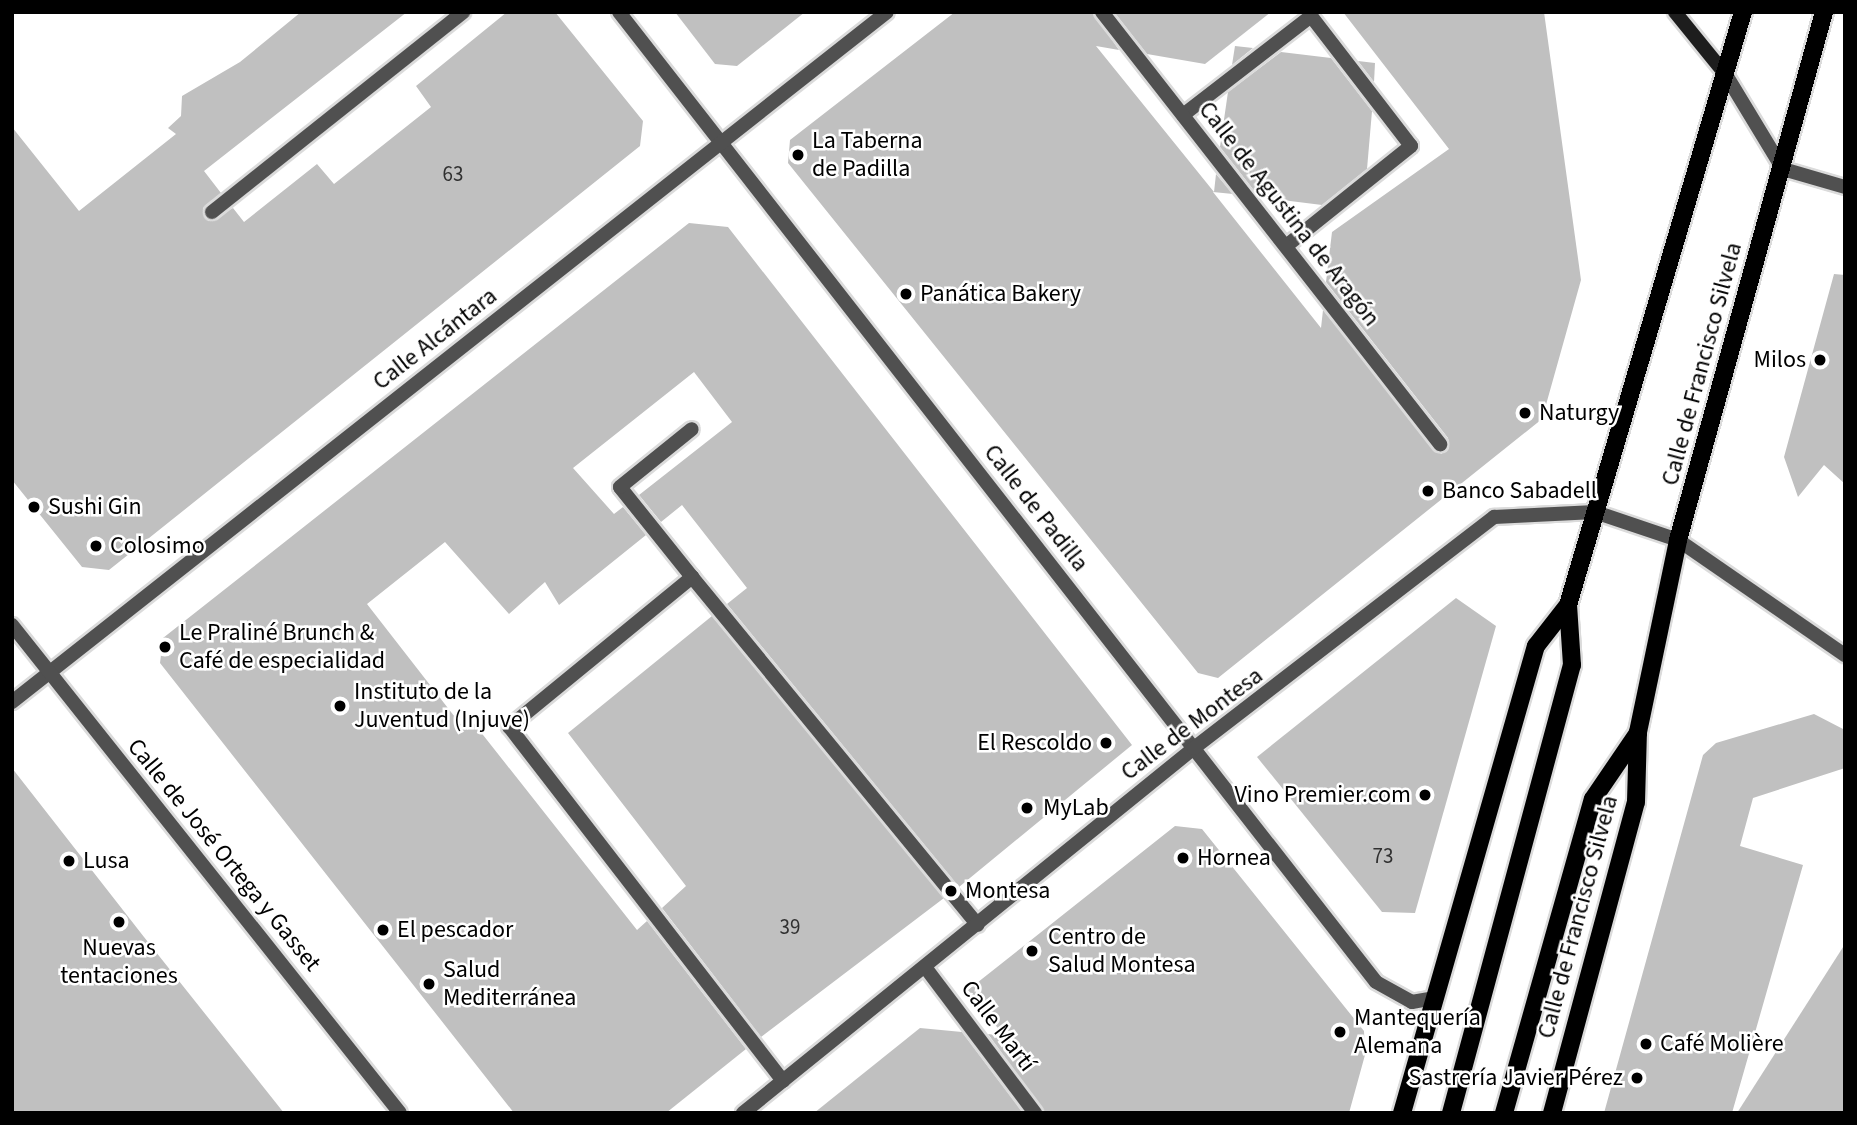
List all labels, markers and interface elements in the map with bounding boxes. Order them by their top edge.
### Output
street label: Calle de Agustina de Aragón [1192,96,1386,332]
place label: La Taberna de Padilla [812,127,923,183]
marker: La Taberna de Padilla [790,147,806,163]
house number: 63 [443,161,463,187]
street label: Calle de Francisco Silvela [1656,239,1748,489]
place label: Panática Bakery [920,280,1081,308]
street label: Calle Alcántara [367,282,503,396]
marker: Panática Bakery [898,286,914,302]
place label: Milos [1754,346,1806,374]
marker: Milos [1812,352,1828,368]
place label: Naturgy [1539,399,1619,427]
marker: Naturgy [1517,405,1533,421]
street label: Calle de Padilla [978,439,1094,577]
place label: Banco Sabadell [1442,477,1597,505]
marker: Banco Sabadell [1420,483,1436,499]
place label: Sushi Gin [48,493,142,521]
marker: Sushi Gin [26,499,42,515]
place label: Colosimo [110,532,205,560]
marker: Colosimo [88,538,104,554]
place label: Le Praliné Brunch & Café de especialidad [179,619,385,675]
marker: Le Praliné Brunch & Café de especialidad [157,639,173,655]
street label: Calle de Montesa [1115,661,1269,787]
place label: Instituto de la Juventud (Injuve) [354,678,530,734]
marker: Instituto de la Juventud (Injuve) [332,698,348,714]
place label: El Rescoldo [977,729,1092,757]
street label: Calle de José Ortega y Gasset [121,733,327,977]
marker: El Rescoldo [1098,735,1114,751]
place label: Vino Premier.com [1235,781,1411,809]
marker: Vino Premier.com [1417,787,1433,803]
street label: Calle de Francisco Silvela [1532,792,1624,1042]
place label: MyLab [1043,794,1109,822]
marker: MyLab [1017,798,1037,818]
house number: 73 [1373,843,1393,869]
place label: Hornea [1197,844,1271,872]
place label: Lusa [83,847,130,875]
marker: Hornea [1175,850,1191,866]
marker: Lusa [61,853,77,869]
place label: Montesa [965,877,1050,905]
marker: Montesa [943,883,959,899]
marker: Nuevas tentaciones [111,914,127,930]
house number: 39 [780,914,800,940]
place label: El pescador [397,916,513,944]
marker: El pescador [375,922,391,938]
place label: Centro de Salud Montesa [1048,923,1196,979]
place label: Nuevas tentaciones [60,934,178,990]
marker: Centro de Salud Montesa [1022,941,1042,961]
place label: Salud Mediterránea [443,956,576,1012]
street label: Calle Martí [954,975,1042,1077]
marker: Salud Mediterránea [421,976,437,992]
place label: Mantequería Alemana [1354,1004,1481,1060]
marker: Mantequería Alemana [1332,1024,1348,1040]
place label: Café Molière [1660,1030,1784,1058]
marker: Café Molière [1638,1036,1654,1052]
place label: Sastrería Javier Pérez [1408,1064,1623,1092]
marker: Sastrería Javier Pérez [1629,1070,1645,1086]

